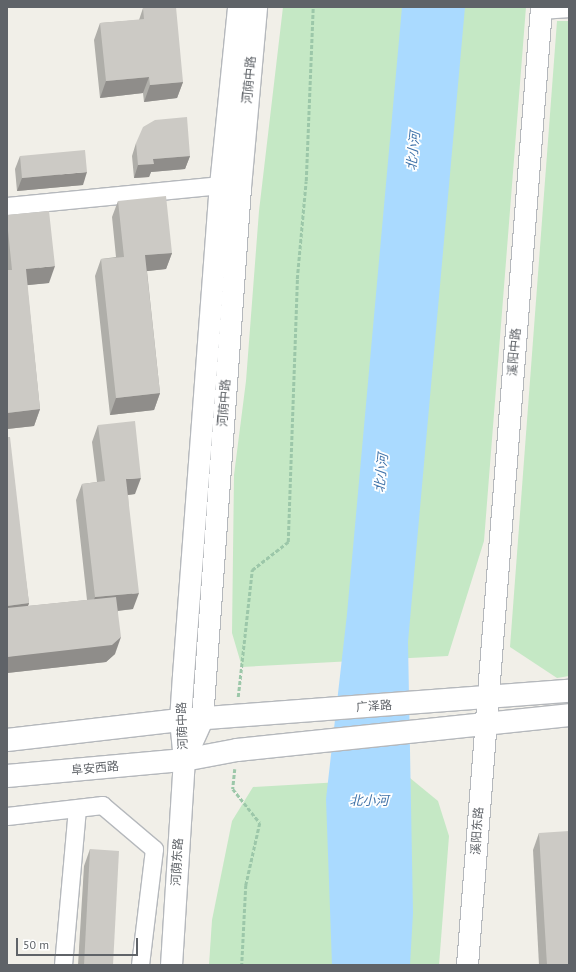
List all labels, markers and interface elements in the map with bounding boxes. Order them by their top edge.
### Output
street label: 河荫中路 [240,55,258,105]
water label: 北小河 [404,131,424,171]
street label: 溪阳中路 [505,327,523,377]
street label: 河荫中路 [215,379,233,427]
water label: 北小河 [372,453,392,493]
street label: 广泽路 [356,698,392,714]
street label: 河荫中路 [174,702,190,750]
street label: 阜安西路 [70,759,120,777]
water label: 北小河 [350,793,388,809]
street label: 溪阳东路 [468,807,486,855]
street label: 河荫东路 [169,838,185,886]
scale bar [18,930,140,956]
text: 50 m [23,937,49,952]

